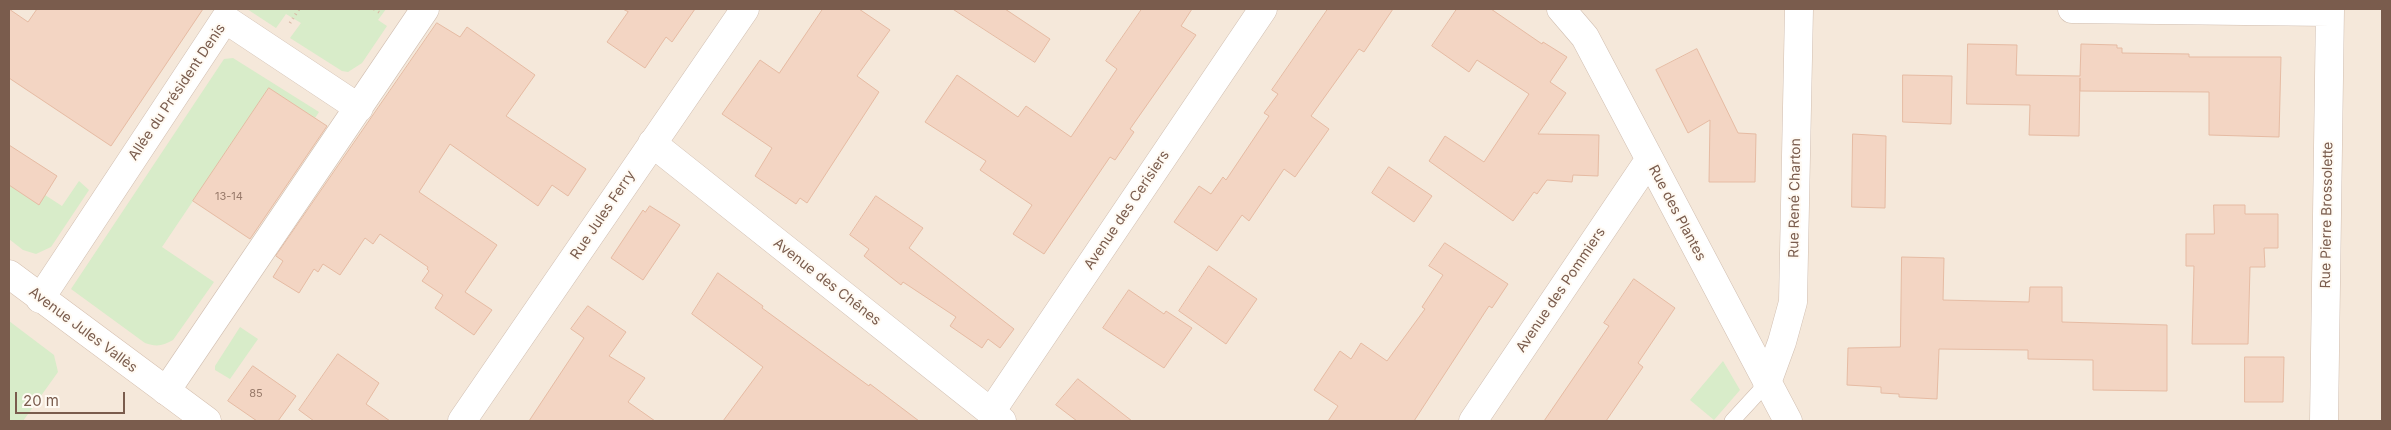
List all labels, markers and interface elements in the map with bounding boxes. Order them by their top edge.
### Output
street label: Allée du Président Denis [125,20,229,164]
street label: Rue René Charton [1786,138,1804,258]
street label: Rue Pierre Brossolette [2317,142,2337,288]
street label: Avenue des Cerisiers [1081,147,1173,273]
street label: Rue des Plantes [1645,162,1709,264]
street label: Rue Jules Ferry [567,168,639,262]
house number: 13-14 [215,190,243,204]
street label: Avenue des Pommiers [1513,224,1609,356]
street label: Avenue des Chênes [770,235,884,329]
street label: Avenue Jules Vallès [25,284,141,376]
scale bar [18,382,128,414]
house number: 85 [249,387,263,401]
text: 20 m [23,391,59,410]

